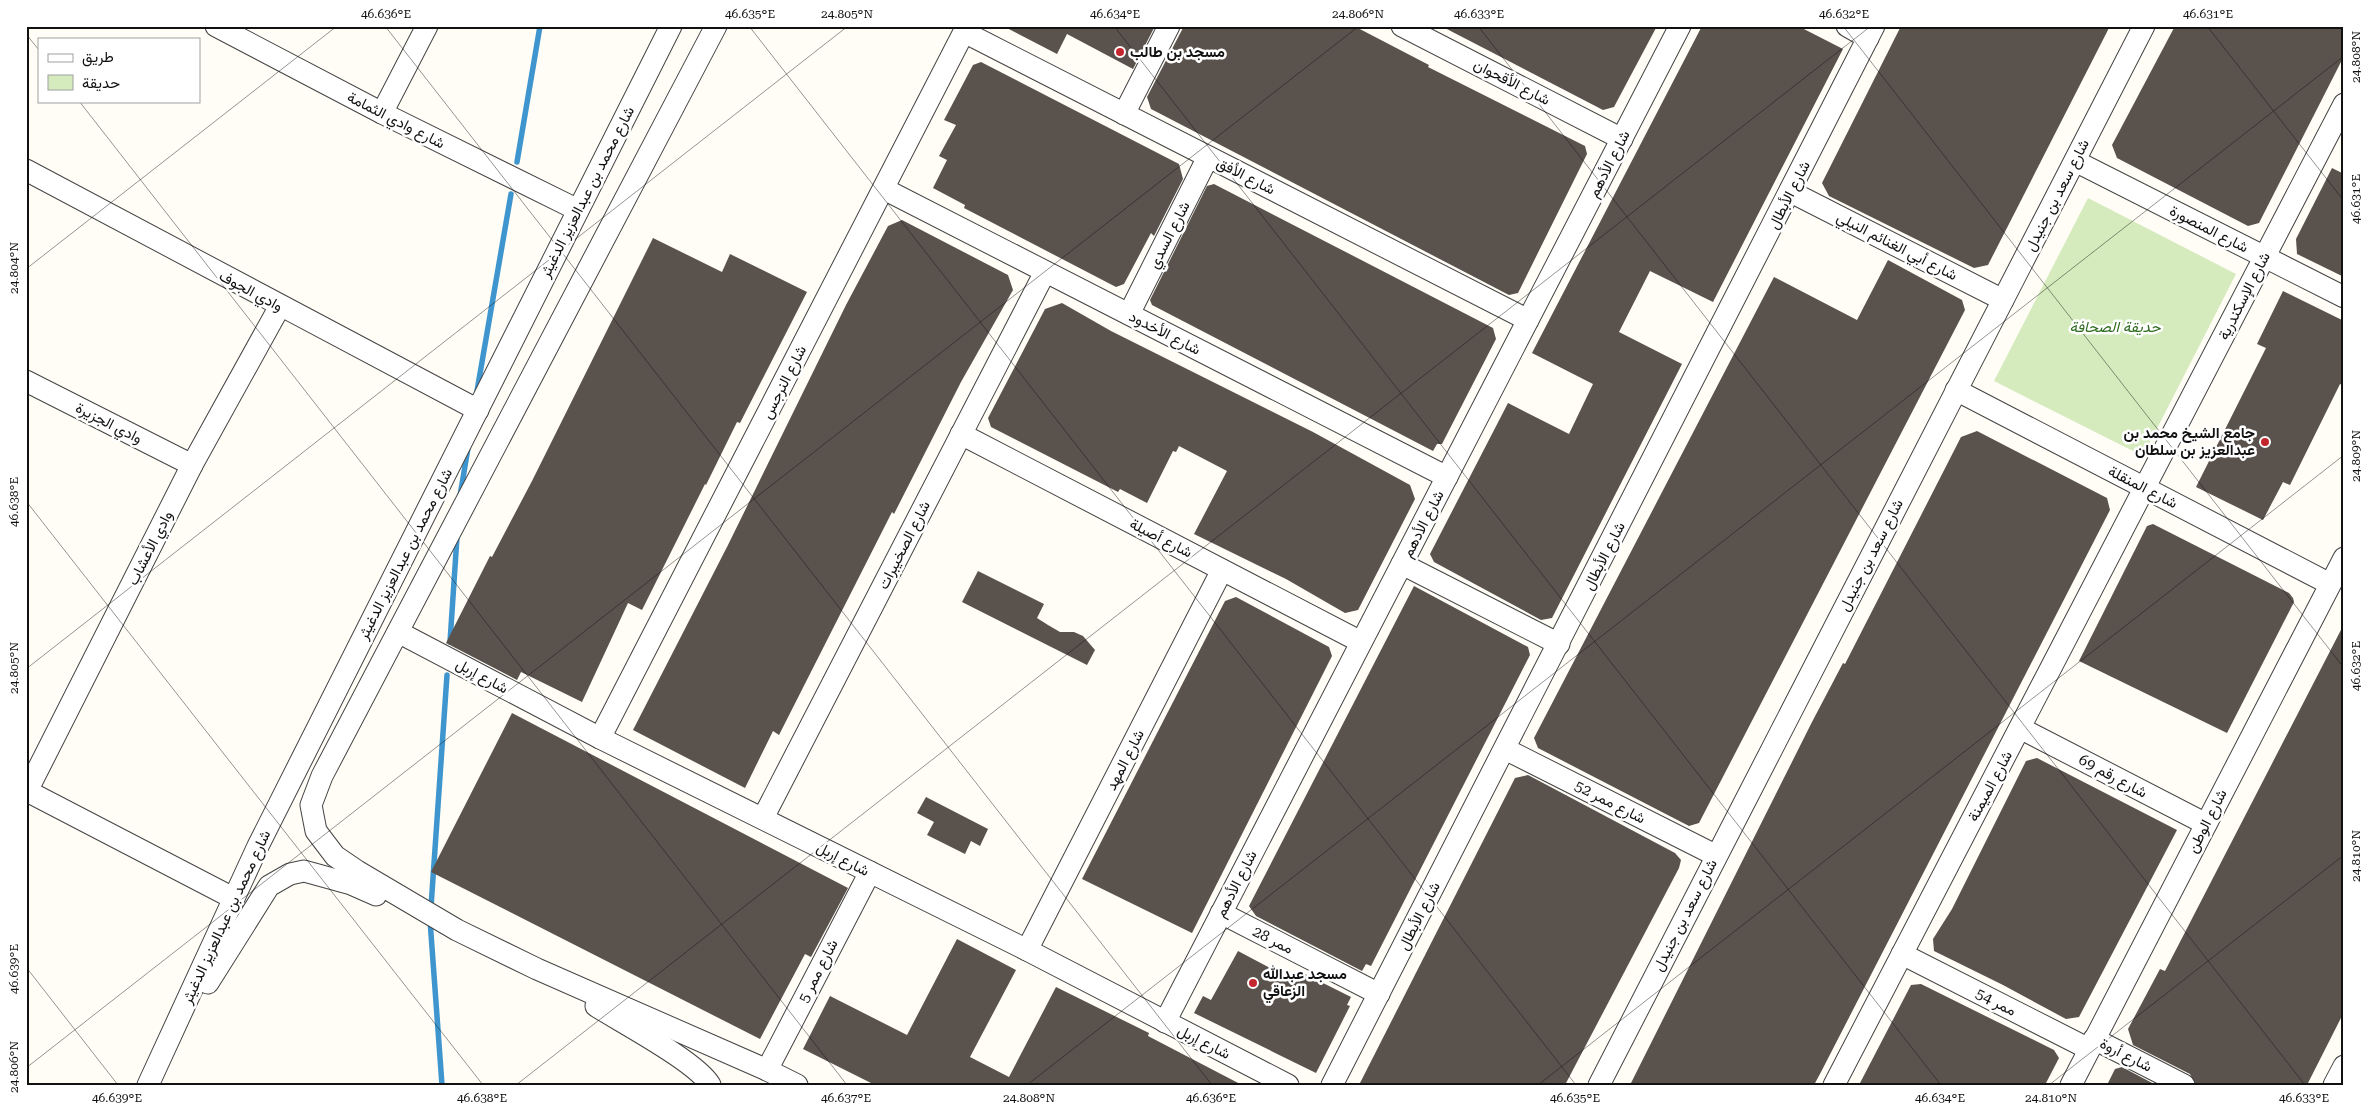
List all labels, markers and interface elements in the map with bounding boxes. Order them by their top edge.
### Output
text: 46.636°E [361,7,411,21]
text: 46.635°E [725,7,775,21]
text: 24.805°N [821,7,873,21]
text: 46.634°E [1090,7,1140,21]
text: 24.806°N [1332,7,1384,21]
text: 46.633°E [1454,7,1504,21]
text: 46.632°E [1819,7,1869,21]
text: 46.631°E [2183,7,2233,21]
text: 24.808°N [2349,31,2363,83]
legend [38,38,200,102]
place label: مسجد بن طالب [1130,43,1225,61]
marker: مسجد بن طالب [1114,46,1126,58]
text: طريق [82,48,114,67]
street label: شارع الأقحوان [1470,55,1553,111]
text: حديقة [82,74,120,92]
street label: شارع وادي الثمامة [342,88,448,156]
street label: شارع محمد بن عبدالعزيز الدغيثر [535,103,640,282]
street label: شارع الأدهم [1584,127,1635,202]
street label: شارع سعد بن جنيدل [2021,136,2095,255]
street label: شارع الأفق [1213,154,1278,200]
street label: شارع الأبطال [1764,158,1816,233]
text: 46.631°E [2349,174,2363,224]
street label: شارع السدي [1144,198,1197,273]
street label: شارع المنصورة [2166,201,2252,258]
street label: شارع أبي الغنائم النيلي [1832,208,1960,288]
text: 24.804°N [7,242,21,294]
street label: شارع الإسكندرية [2214,249,2276,344]
street label: وادي الجوف [214,267,286,319]
street label: شارع الأخدود [1125,307,1204,361]
park label: حديقة الصحافة [2069,318,2162,336]
street label: شارع النرجس [758,342,812,423]
street label: وادي الجزيرة [71,399,145,451]
place label: جامع الشيخ محمد بن عبدالعزيز بن سلطان [2124,424,2255,459]
text: 24.809°N [2349,430,2363,482]
marker: جامع الشيخ محمد بن عبدالعزيز بن سلطان [2259,436,2271,448]
street label: شارع المنقلة [2104,462,2181,514]
street label: شارع محمد بن عبدالعزيز الدغيثر [353,465,458,644]
text: 46.638°E [7,477,21,527]
street label: شارع الأدهم [1398,487,1449,562]
street label: شارع سعد بن جنيدل [1835,496,1909,615]
street label: شارع الصخيبرات [874,498,936,593]
street label: وادي الأعشاب [124,508,180,590]
street label: شارع أصيلة [1126,515,1196,563]
street label: شارع الأبطال [1579,519,1631,594]
text: 46.632°E [2349,641,2363,691]
text: 24.805°N [7,642,21,694]
street label: شارع إربل [452,655,511,699]
street label: شارع المهد [1102,726,1150,794]
street label: شارع الميمنة [1964,748,2018,825]
street label: شارع رقم 69 [2075,750,2151,803]
street label: شارع ممر 52 [1571,777,1649,829]
street label: شارع الوطن [2183,786,2233,857]
street label: شارع محمد بن عبدالعزيز الدغيثر [177,827,276,1009]
text: 24.810°N [2349,830,2363,882]
street label: شارع إربل [813,838,872,882]
street label: شارع الأدهم [1211,847,1262,922]
street label: شارع سعد بن جنيدل [1649,856,1723,975]
street label: شارع الأبطال [1394,879,1446,954]
street label: ممر 28 [1250,922,1296,958]
street label: شارع ممر 5 [794,936,843,1007]
text: 46.639°E [7,944,21,994]
place label: مسجد عبدالله الزعاقي [1263,965,1347,1004]
marker: مسجد عبدالله الزعاقي [1247,977,1259,989]
street label: ممر 54 [1973,984,2019,1020]
street label: شارع إربل [1174,1021,1233,1065]
street label: شارع أروة [2096,1034,2155,1078]
text: 24.806°N [7,1041,21,1093]
text: 46.639°E [92,1091,142,1105]
text: 46.638°E [457,1091,507,1105]
text: 46.637°E [821,1091,871,1105]
text: 24.808°N [1003,1091,1055,1105]
text: 46.636°E [1186,1091,1236,1105]
text: 46.635°E [1550,1091,1600,1105]
text: 46.634°E [1915,1091,1965,1105]
text: 24.810°N [2025,1091,2077,1105]
text: 46.633°E [2279,1091,2329,1105]

